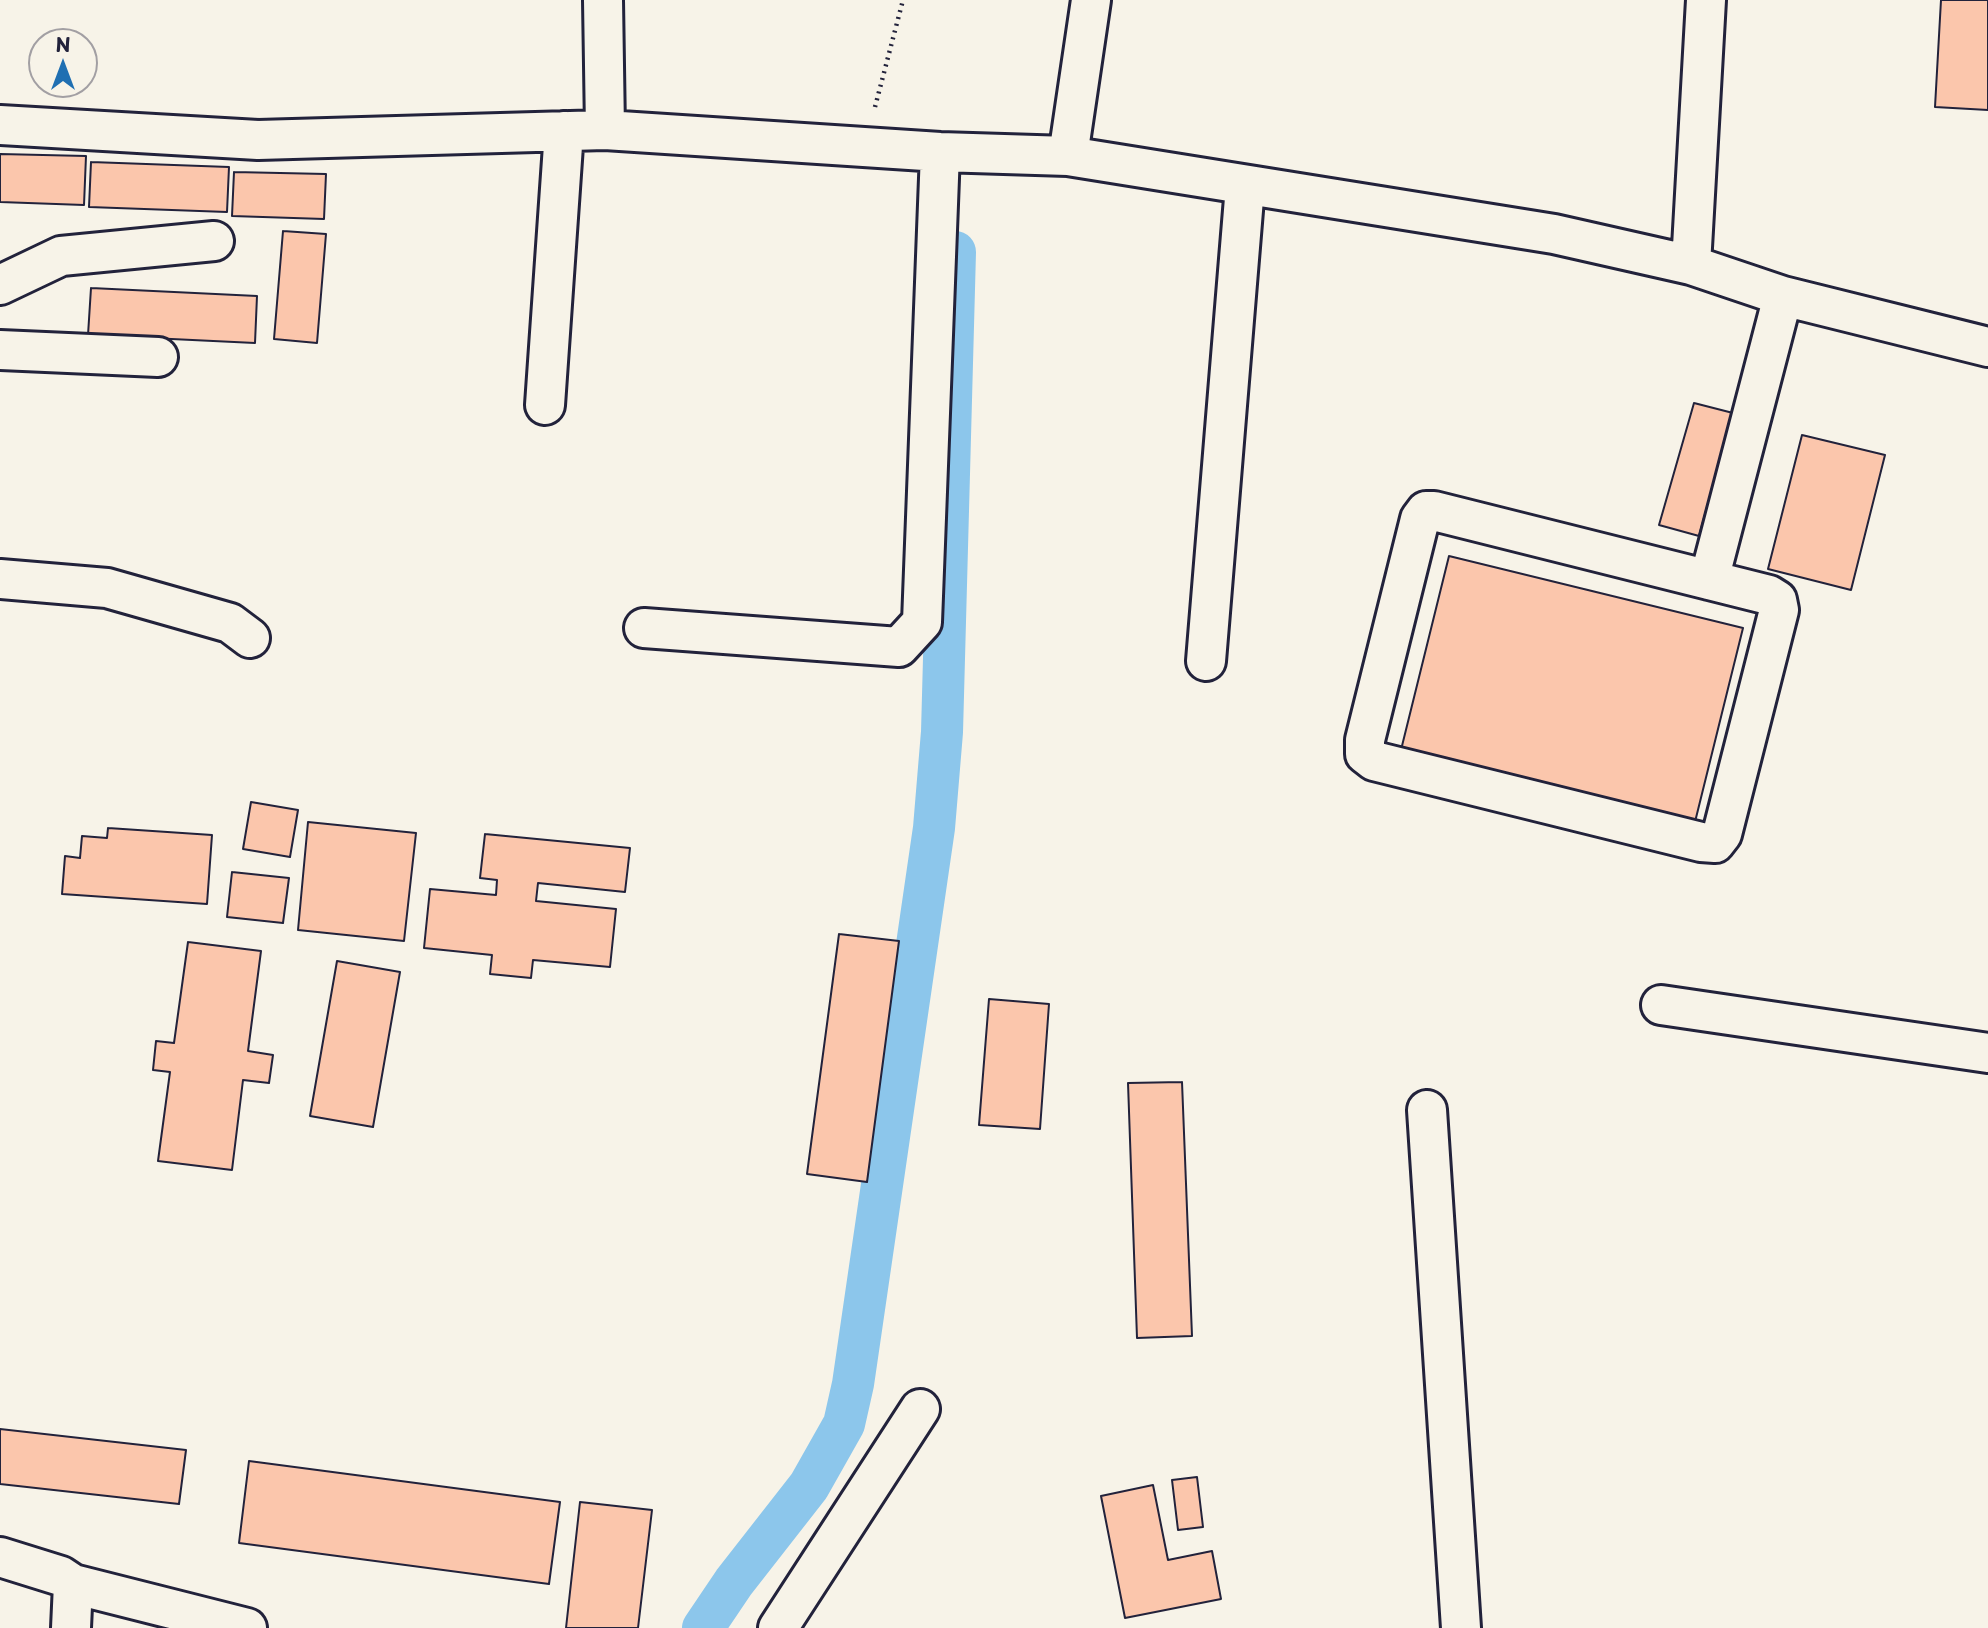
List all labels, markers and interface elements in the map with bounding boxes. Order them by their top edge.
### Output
north arrow [28,28,98,98]
text: N [55,30,71,58]

